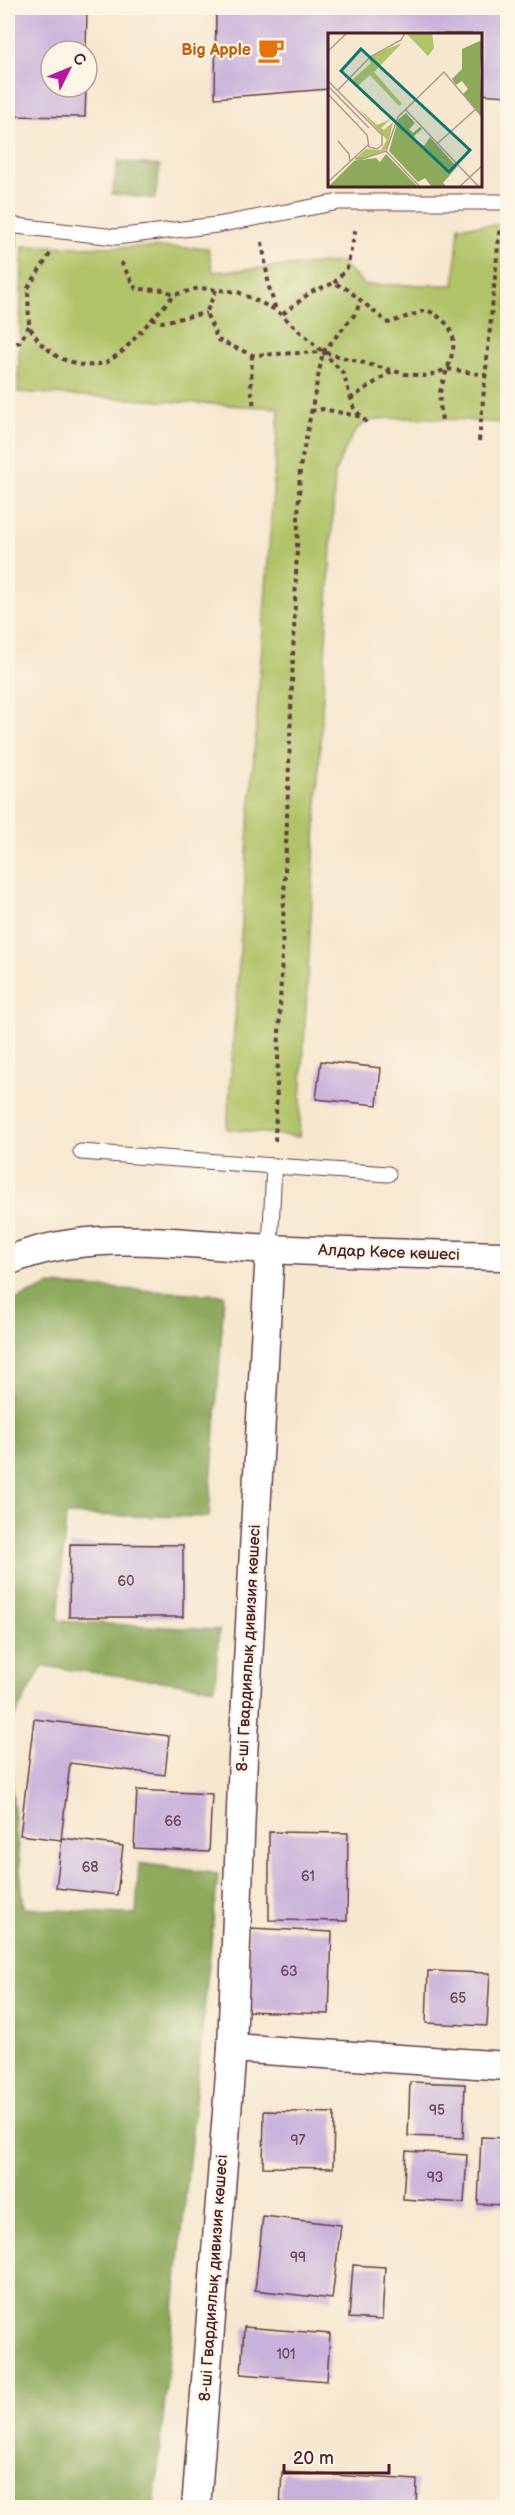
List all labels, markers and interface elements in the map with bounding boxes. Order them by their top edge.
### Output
inset map [328,33,482,188]
cafe icon: Big Apple [256,35,286,65]
north arrow [39,39,99,99]
place label: Big Apple [181,41,251,60]
text: С [68,49,90,70]
street label: Алдар Көсе көшесі [317,1241,460,1265]
street label: 8-ші Гвардиялық дивизия көшесі [233,1524,265,1772]
house number: 60 [118,1573,134,1590]
house number: 66 [164,1813,182,1830]
house number: 68 [82,1859,98,1876]
house number: 61 [301,1868,315,1885]
house number: 63 [280,1963,298,1980]
house number: 65 [450,1990,466,2007]
house number: 95 [429,2102,445,2119]
house number: 97 [291,2132,306,2149]
street label: 8-ші Гвардиялық дивизия көшесі [196,2154,232,2402]
house number: 93 [427,2169,443,2186]
house number: 99 [290,2249,306,2266]
house number: 101 [276,2346,296,2363]
scale bar [284,2437,389,2475]
text: 20 m [293,2448,334,2469]

